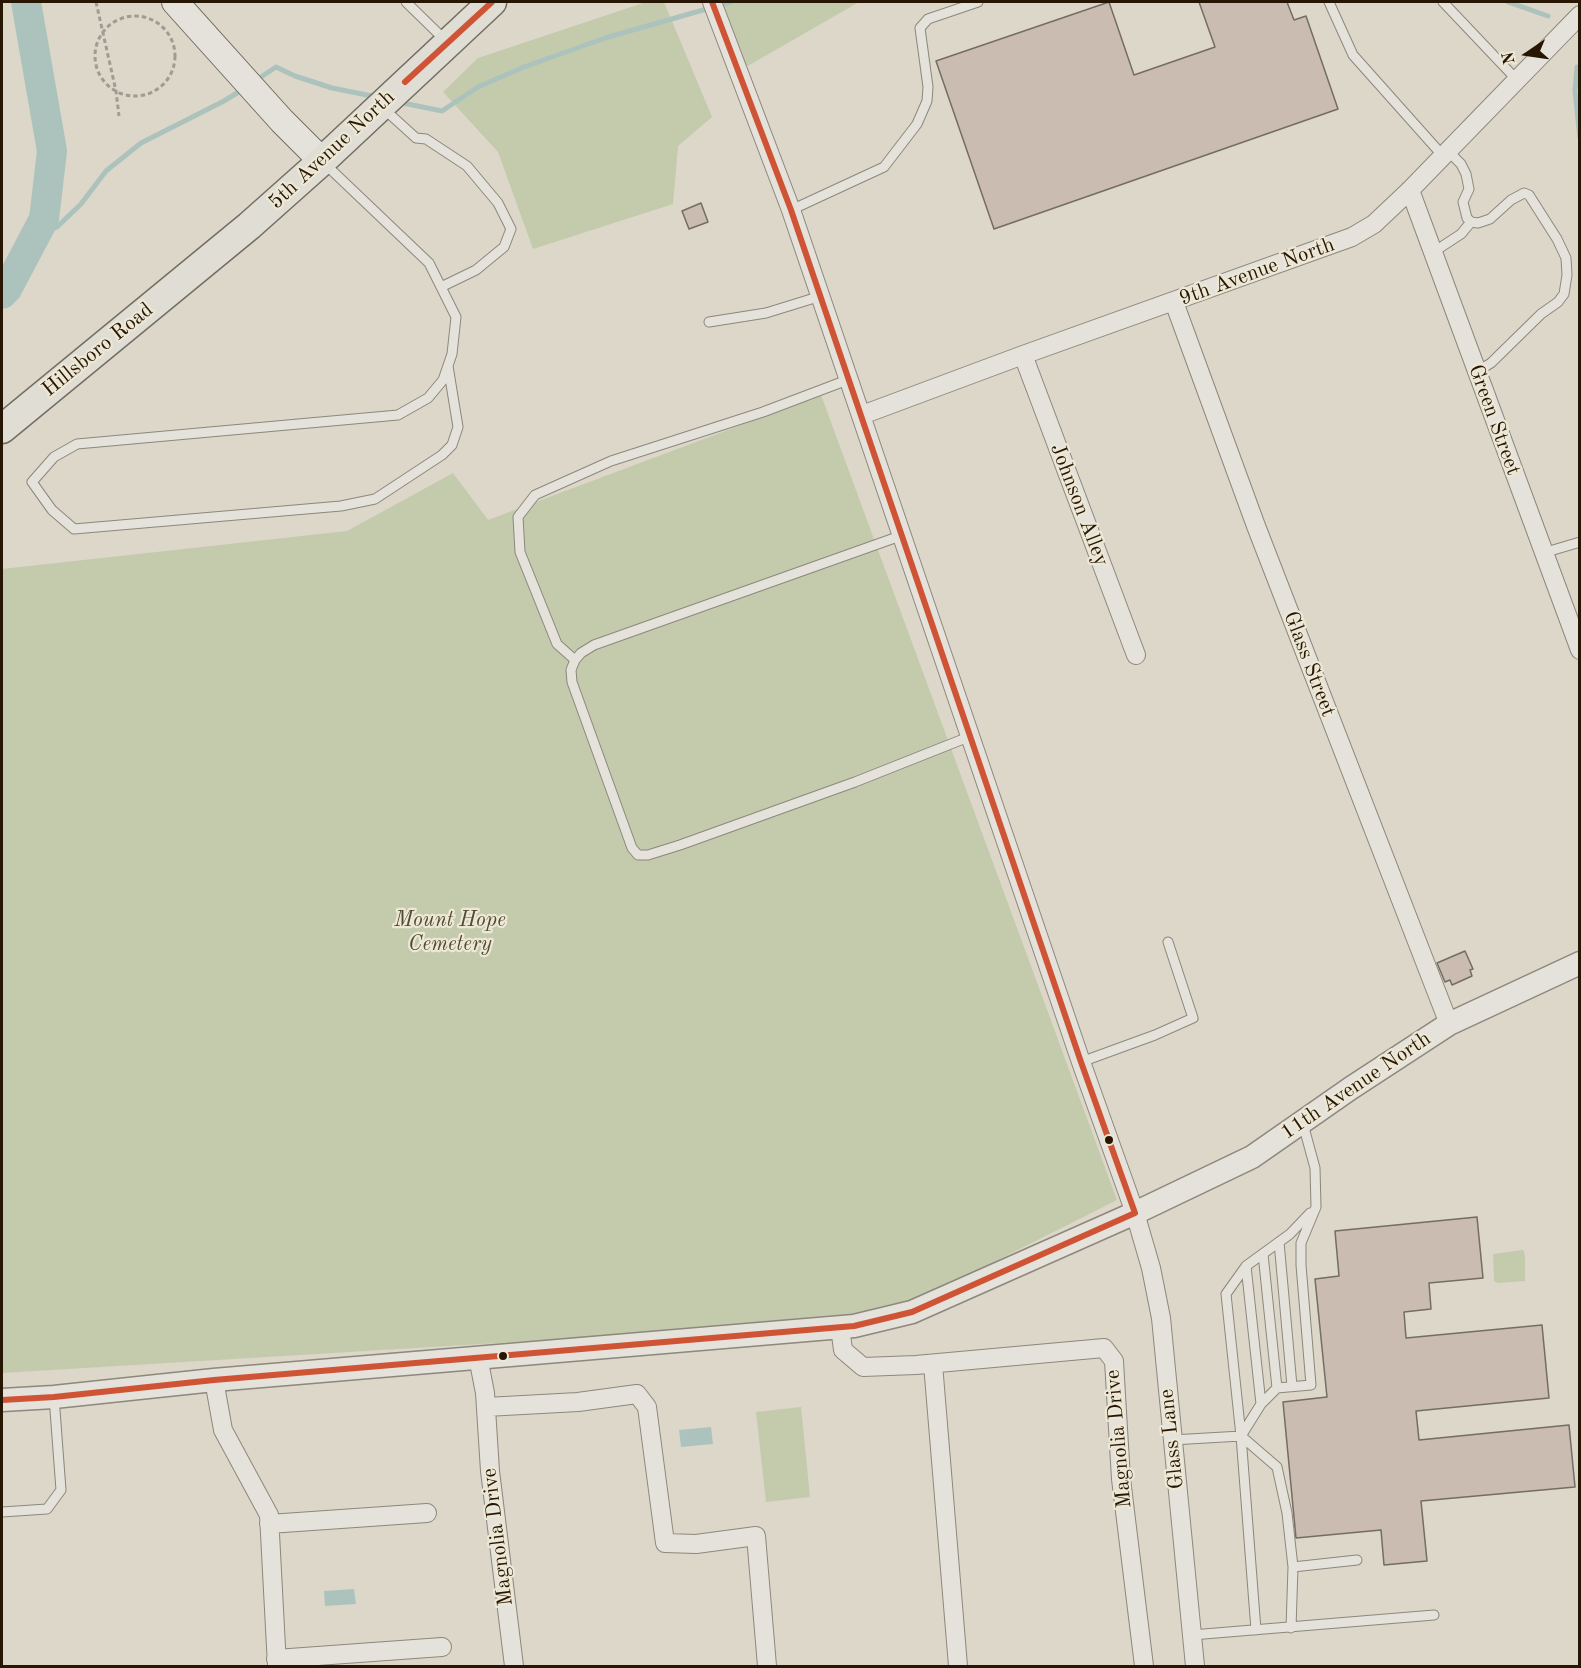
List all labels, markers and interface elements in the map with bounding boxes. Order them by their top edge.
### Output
north arrow [1497,24,1557,84]
text: N [1500,50,1519,66]
street label: 5th Avenue North [264,85,400,215]
street label: 9th Avenue North [1176,232,1338,312]
street label: Hillsboro Road [37,298,159,402]
street label: Green Street [1462,361,1526,479]
street label: Johnson Alley [1044,440,1114,570]
street label: Glass Street [1277,608,1341,720]
park label: Mount Hope Cemetery [394,907,506,957]
street label: 11th Avenue North [1276,1026,1436,1146]
unlabelled marker [1103,1134,1115,1146]
unlabelled marker [497,1350,509,1362]
street label: Magnolia Drive [1100,1369,1138,1509]
street label: Glass Lane [1154,1388,1190,1490]
street label: Magnolia Drive [477,1466,519,1608]

